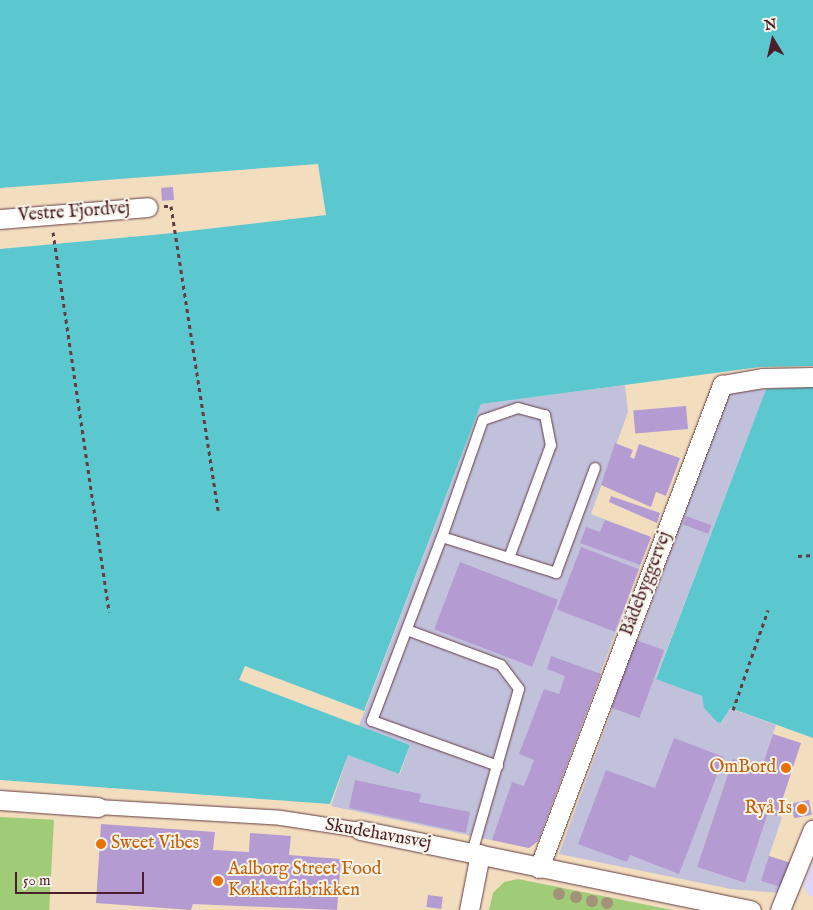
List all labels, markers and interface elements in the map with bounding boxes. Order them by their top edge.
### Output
north arrow [748,15,798,65]
text: N [763,15,778,35]
street label: Vestre Fjordvej [17,198,131,228]
street label: Bådebyggervej [617,529,677,639]
place label: OmBord [709,757,776,779]
marker: OmBord [780,762,792,774]
place label: Ryå Is [744,798,792,820]
marker: Ryå Is [796,803,808,815]
street label: Skudehavnsvej [323,815,433,855]
place label: Sweet Vibes [111,833,199,855]
marker: Sweet Vibes [95,838,107,850]
place label: Aalborg Street Food Køkkenfabrikken [228,860,381,902]
scale bar [18,862,146,894]
text: 50 m [23,871,51,890]
marker: Aalborg Street Food Køkkenfabrikken [212,875,224,887]

